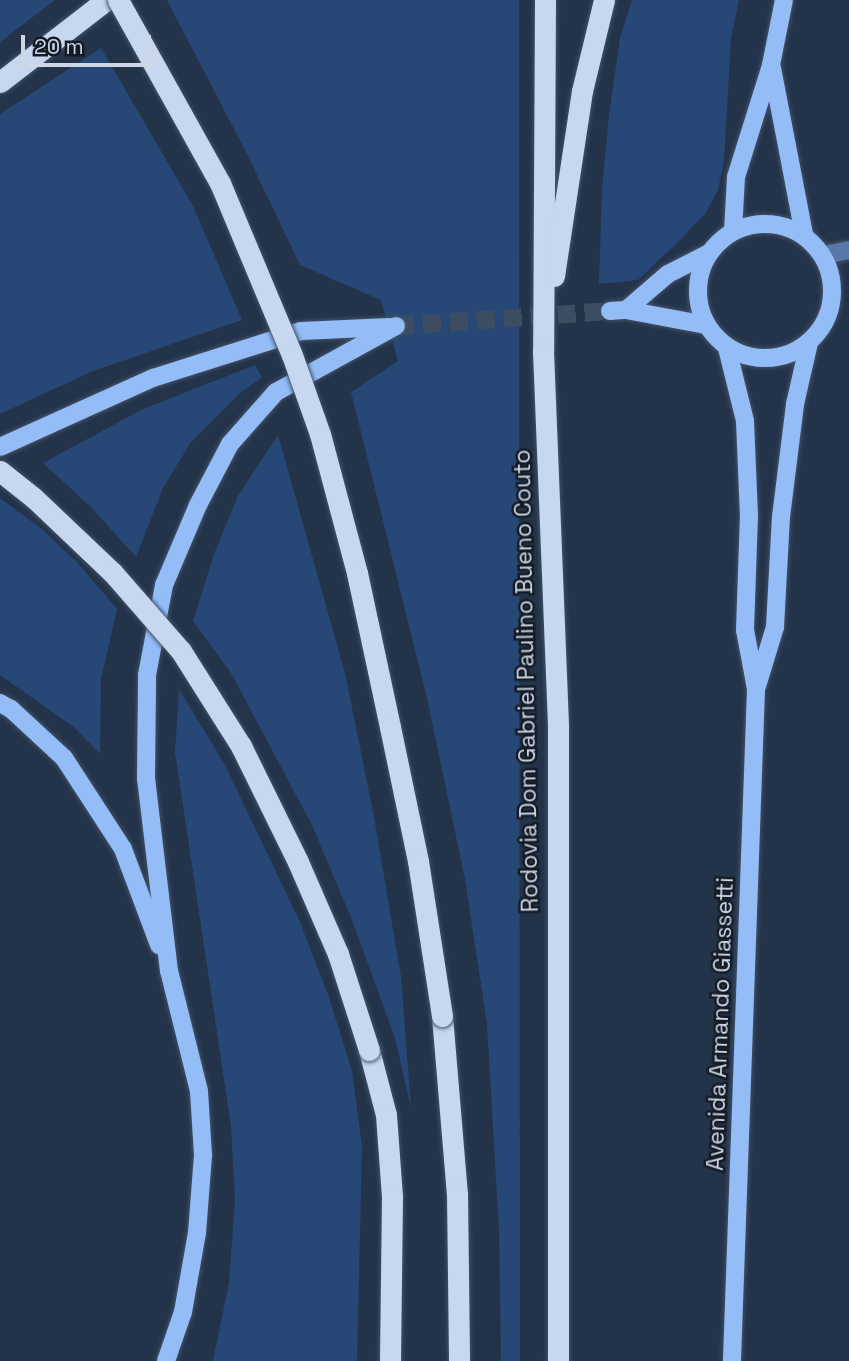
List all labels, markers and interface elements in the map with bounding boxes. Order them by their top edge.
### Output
scale bar [24,21,154,65]
text: 20 m [34,33,84,60]
street label: Rodovia Dom Gabriel Paulino Bueno Couto [508,449,544,913]
street label: Avenida Armando Giassetti [701,877,739,1171]

